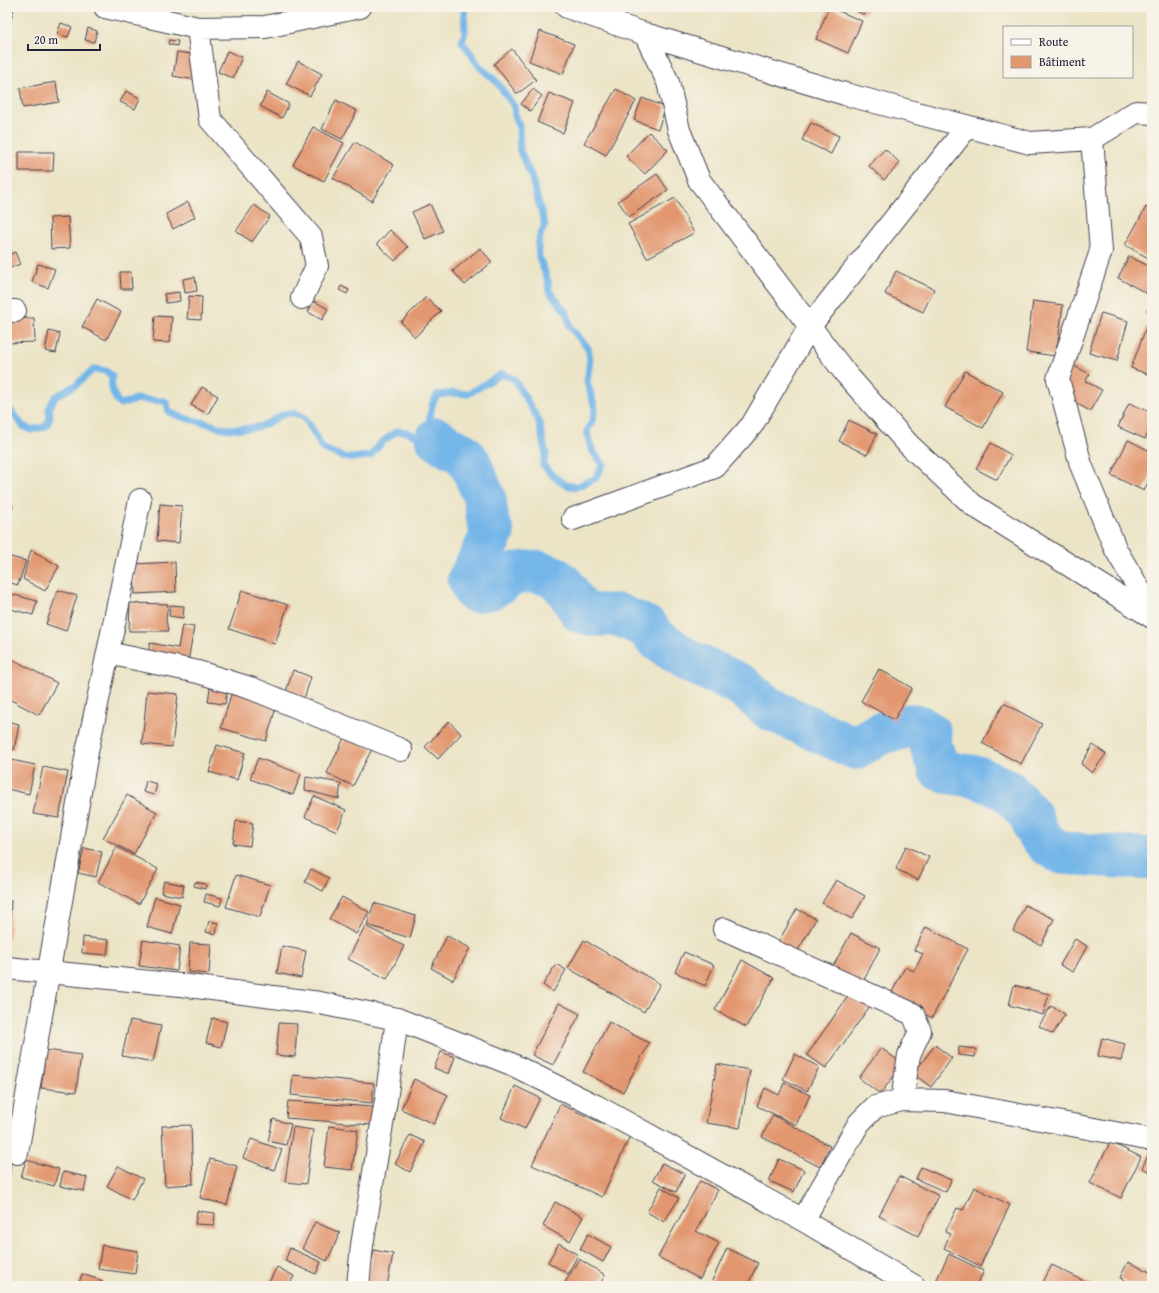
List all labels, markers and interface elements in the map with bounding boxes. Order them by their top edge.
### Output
scale bar [28,26,100,52]
legend [1003,26,1133,78]
text: 20 m [34,31,58,48]
text: Route [1039,33,1069,50]
text: Bâtiment [1039,53,1086,70]

